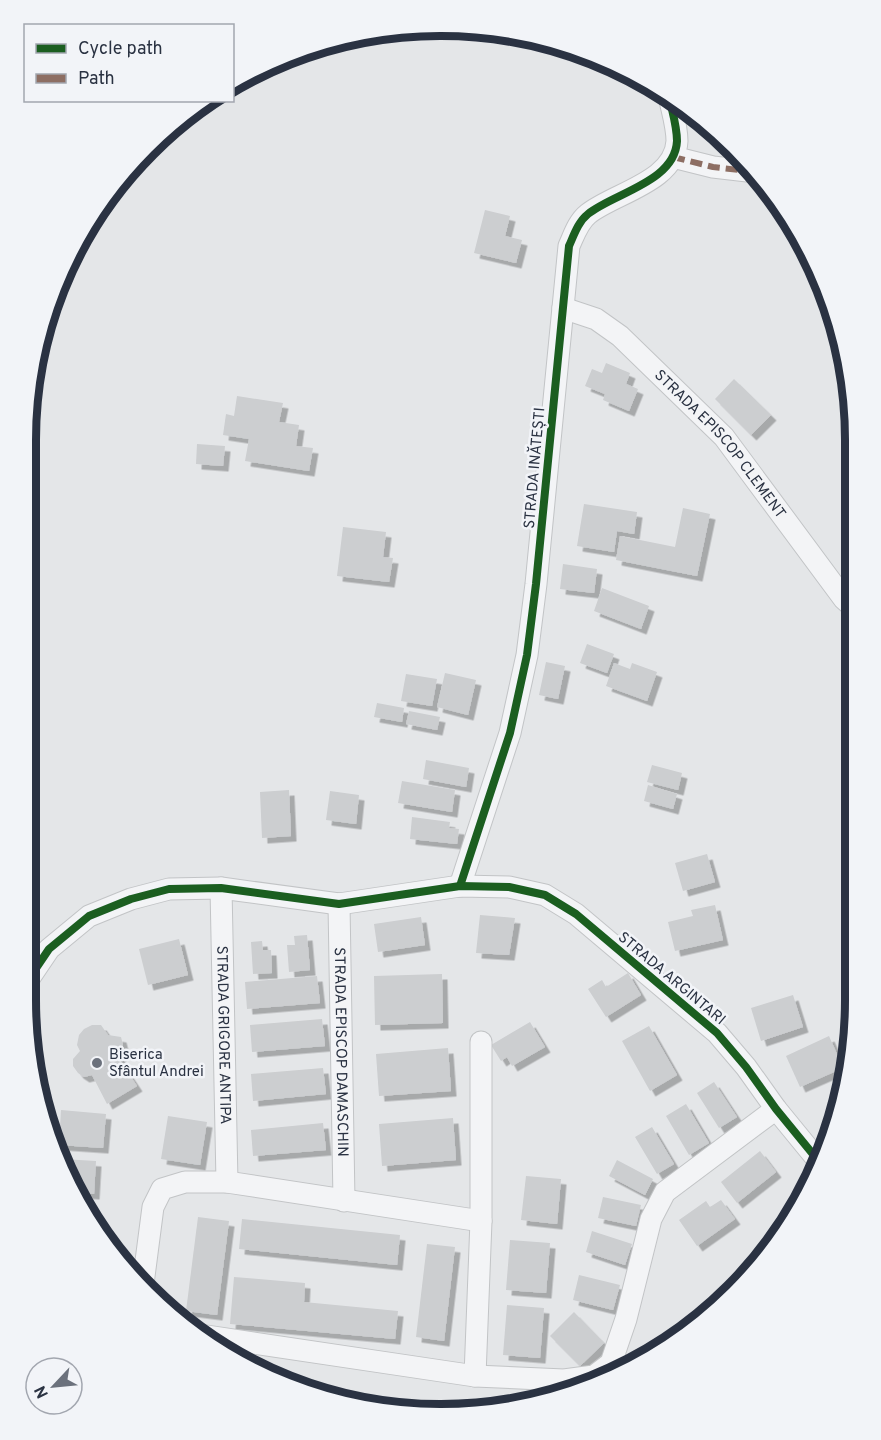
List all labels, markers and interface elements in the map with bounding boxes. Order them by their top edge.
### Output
legend [24,24,234,102]
text: Cycle path [78,38,163,61]
text: Path [78,68,115,91]
street label: STRADA EPISCOP CLEMENT [650,367,789,523]
street label: STRADA INĂTEȘTI [519,407,550,530]
street label: STRADA ARGINTARI [613,929,729,1030]
street label: STRADA GRIGORE ANTIPA [211,945,234,1125]
street label: STRADA EPISCOP DAMASCHIN [329,947,351,1157]
place label: Biserica Sfântul Andrei [109,1046,204,1082]
marker: Biserica Sfântul Andrei [90,1056,104,1070]
north arrow [24,1356,84,1416]
text: N [31,1382,54,1401]

